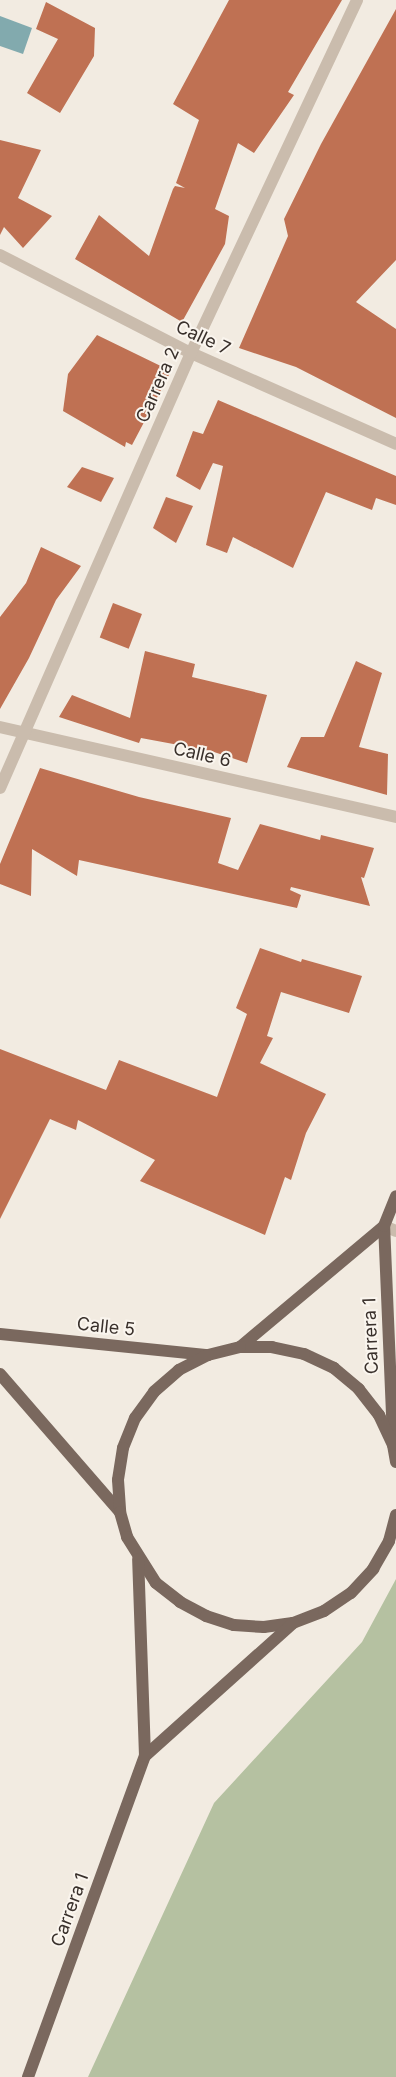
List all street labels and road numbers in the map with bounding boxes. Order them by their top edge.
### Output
street label: Calle 7 [172,316,234,360]
street label: Carrera 2 [132,344,184,426]
street label: Calle 6 [171,738,233,772]
street label: Carrera 1 [359,1297,383,1375]
street label: Calle 5 [76,1313,136,1341]
street label: Carrera 1 [47,1870,93,1950]

